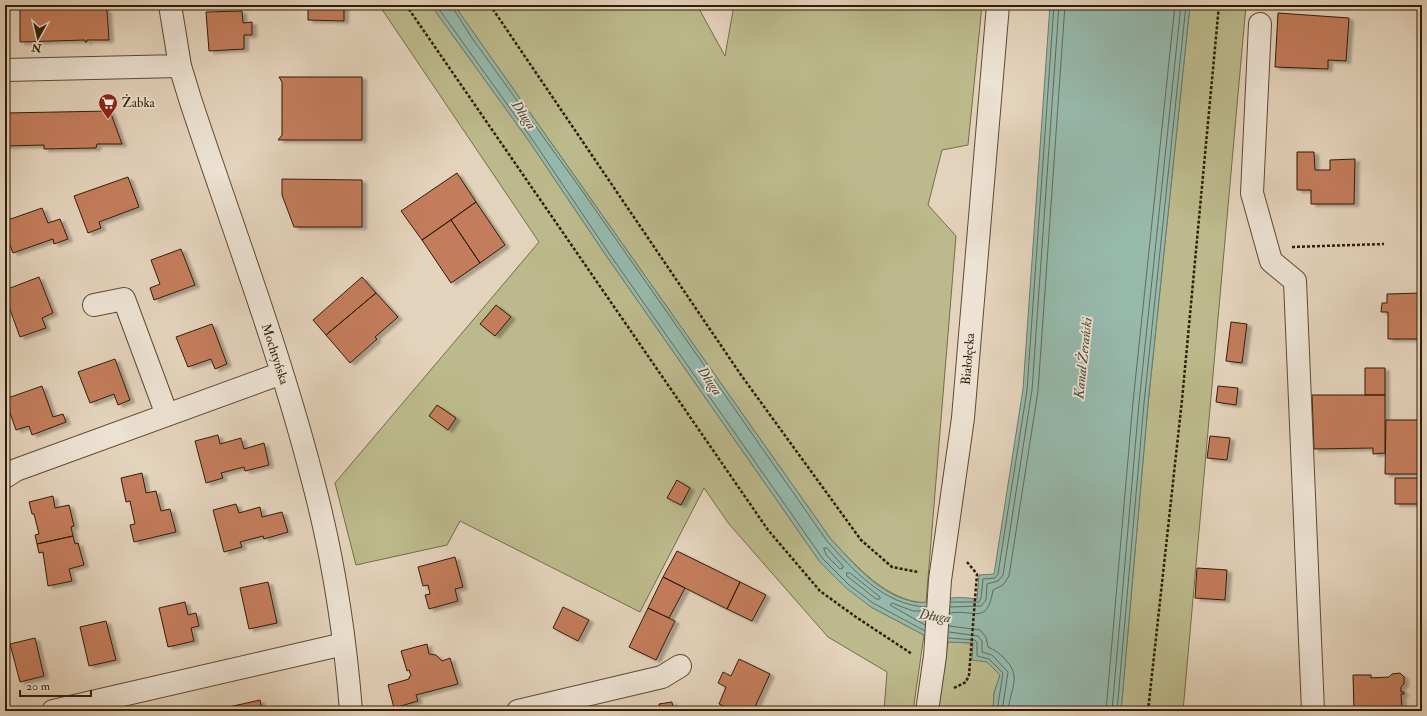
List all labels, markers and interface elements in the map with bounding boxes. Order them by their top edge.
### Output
north arrow [18,18,58,58]
text: N [30,40,43,55]
supermarket icon: Żabka [97,92,119,120]
place label: Żabka [122,94,156,111]
water label: Długa [507,96,540,133]
water label: Kanał Żerański [1070,316,1096,401]
street label: Mochtyńska [257,322,293,387]
street label: Białołęcka [958,332,978,386]
water label: Długa [693,362,726,399]
water label: Długa [917,605,952,627]
scale bar [20,672,91,698]
text: 20 m [26,679,51,694]

